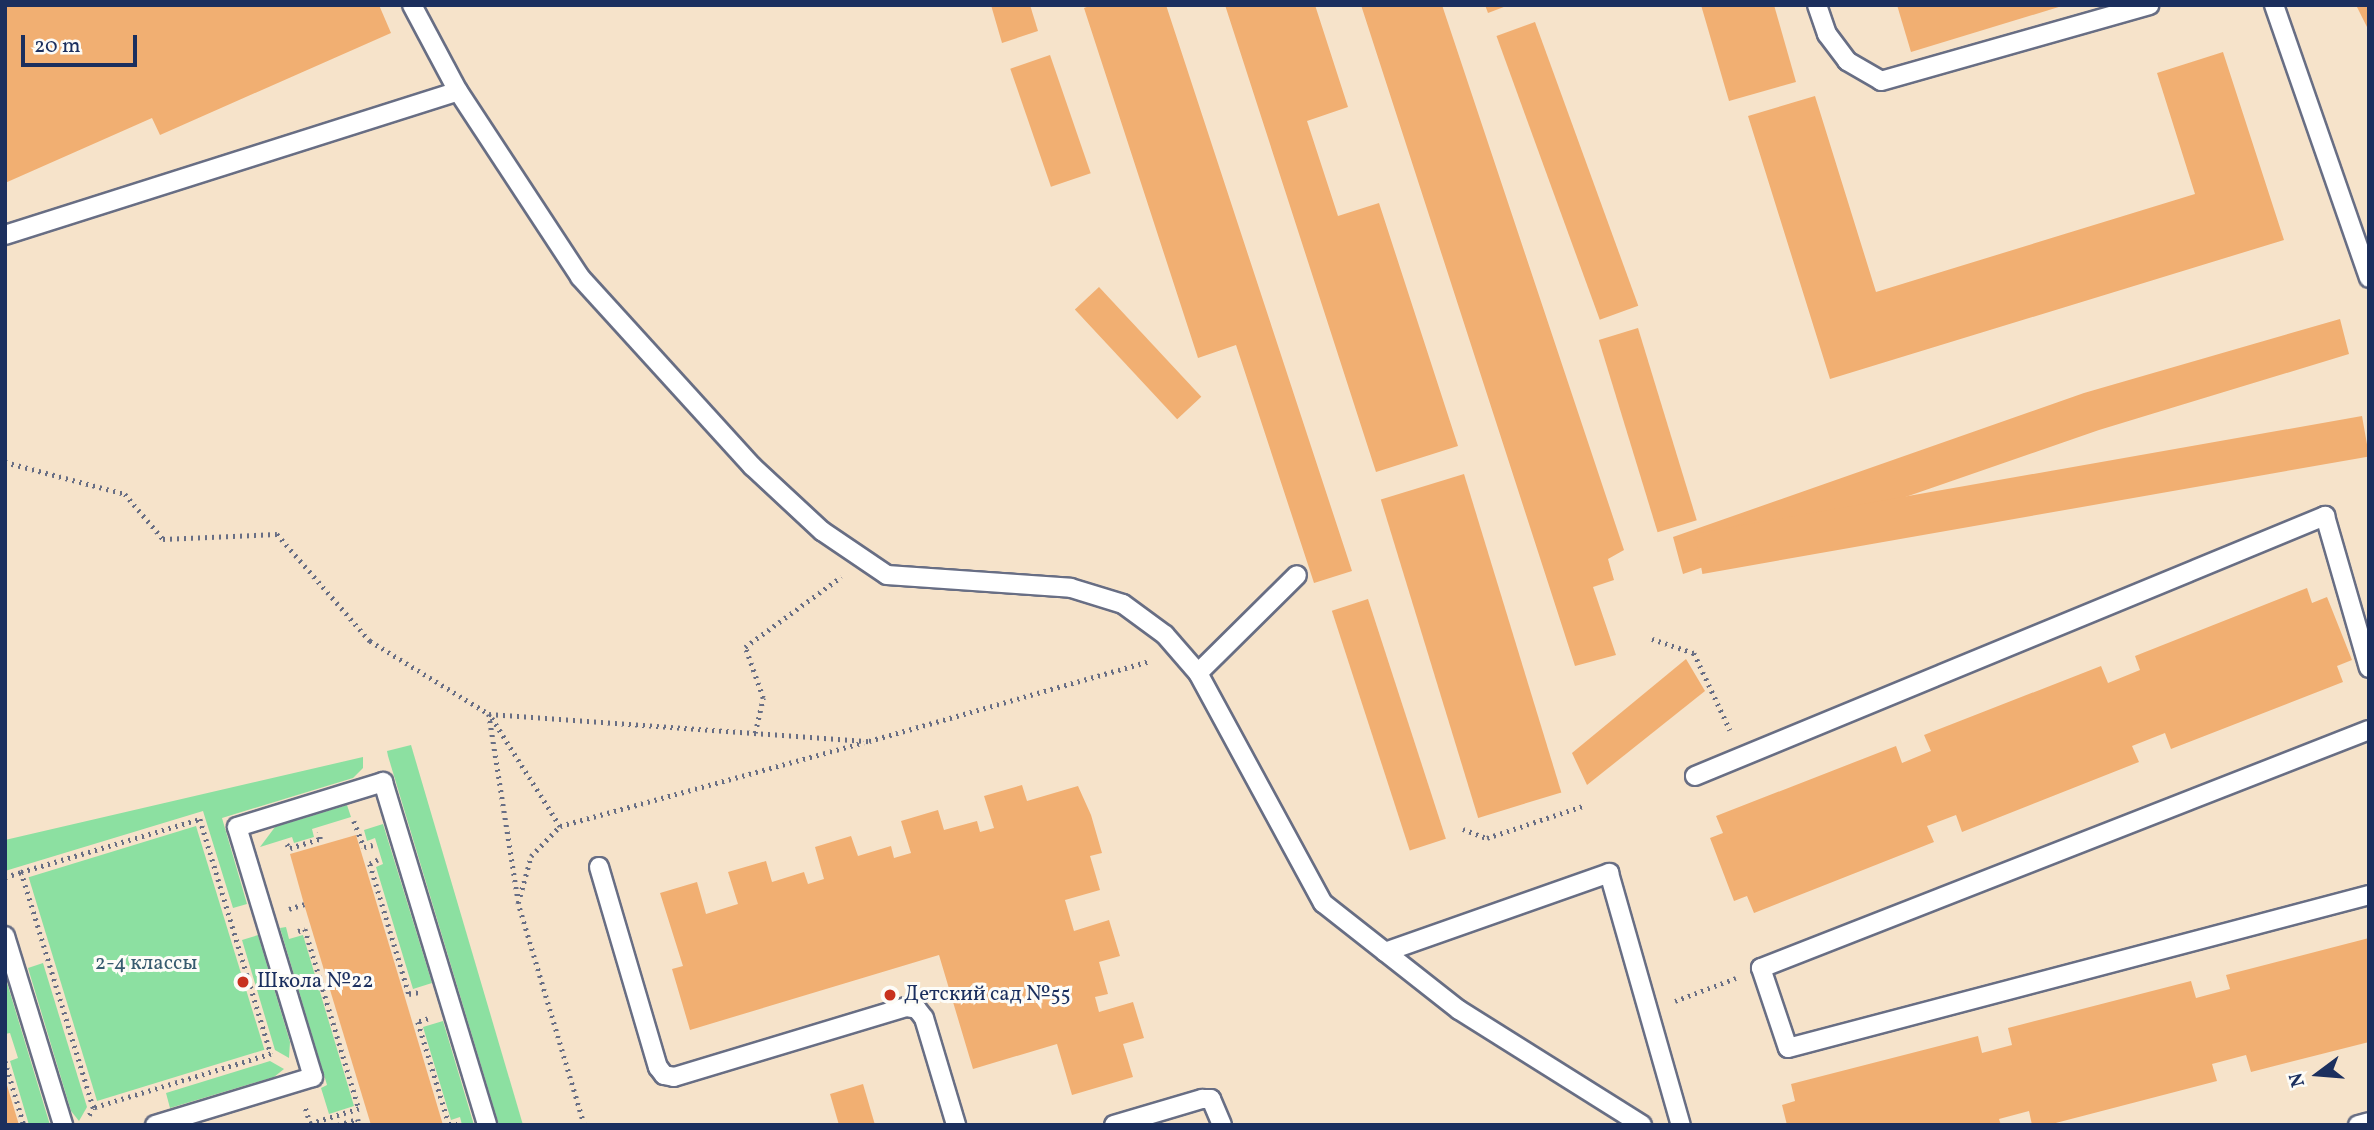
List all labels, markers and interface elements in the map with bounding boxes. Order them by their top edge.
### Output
scale bar [24,21,140,65]
text: 20 m [34,32,80,61]
park label: 2-4 классы [95,951,197,977]
place label: Школа №22 [257,969,373,995]
marker: Школа №22 [235,974,251,990]
place label: Детский сад №55 [904,982,1071,1008]
marker: Детский сад №55 [882,987,898,1003]
north arrow [2283,1039,2353,1109]
text: N [2283,1070,2312,1090]

